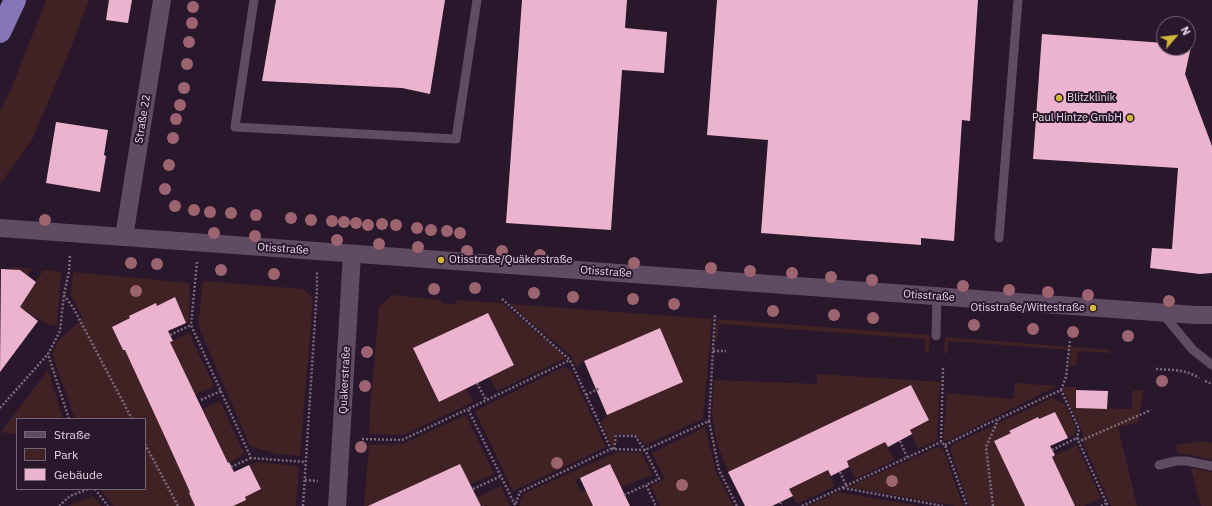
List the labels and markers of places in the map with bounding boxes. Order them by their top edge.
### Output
place label: Blitzklinik [1067,91,1115,105]
marker: Blitzklinik [1054,93,1064,103]
place label: Paul Hintze GmbH [1032,111,1122,125]
marker: Paul Hintze GmbH [1125,113,1135,123]
place label: Otisstraße/Quäkerstraße [449,253,573,267]
marker: Otisstraße/Quäkerstraße [436,255,446,265]
place label: Otisstraße/Wittestraße [971,301,1085,315]
marker: Otisstraße/Wittestraße [1088,303,1098,313]

